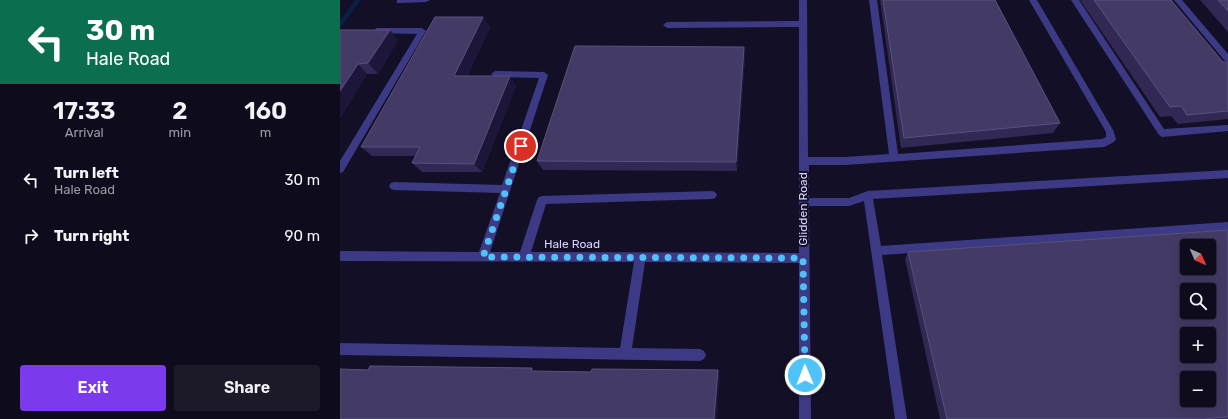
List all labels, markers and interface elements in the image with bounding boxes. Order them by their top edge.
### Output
text: 30 m [86,14,155,47]
icon: left [20,16,72,68]
text: Hale Road [86,48,170,70]
text: 17:33 [53,97,116,125]
text: 2 [172,97,187,125]
text: 160 [244,97,287,125]
text: Arrival [65,125,104,140]
text: min [169,125,191,140]
text: m [260,125,271,140]
pin [504,129,538,163]
icon: arrive [510,135,532,157]
text: Turn left [54,164,119,182]
icon: left [20,169,42,191]
text: 30 m [284,171,320,189]
street label: Glidden Road [796,172,810,246]
text: Hale Road [54,182,115,197]
icon: right [20,225,42,247]
text: Turn right [54,227,129,245]
text: 90 m [285,227,320,245]
street label: Hale Road [544,237,600,251]
north arrow [1180,239,1216,275]
map controls [1180,239,1216,407]
button: search [1180,283,1216,319]
button: + [1180,327,1216,363]
position arrow [784,354,826,396]
button: Exit [20,365,166,411]
button: Share [174,365,320,411]
button: − [1180,371,1216,407]

